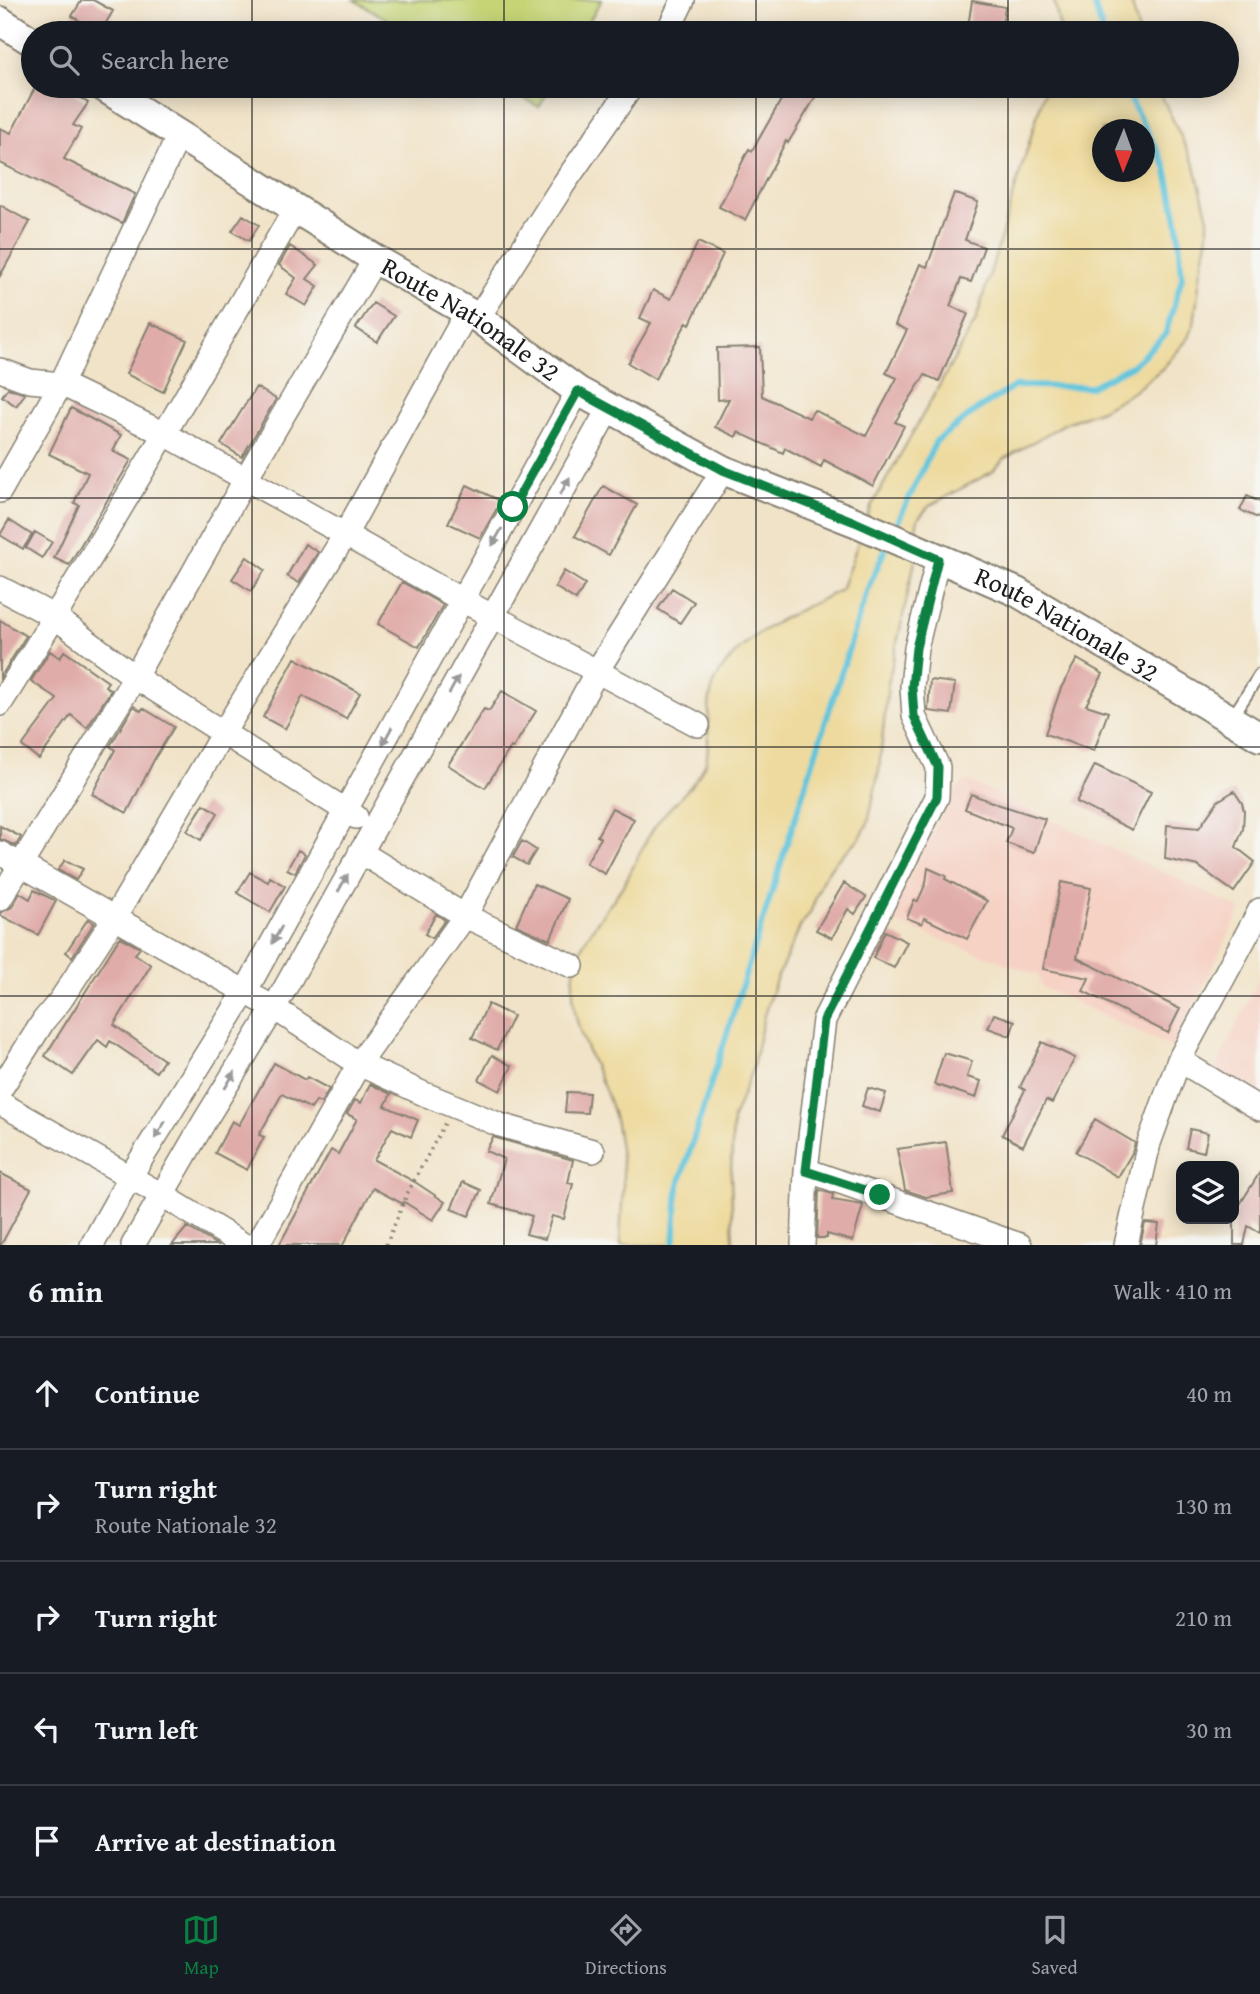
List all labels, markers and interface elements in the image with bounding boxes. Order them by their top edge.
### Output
search box [21,21,1239,98]
text: Search here [101,40,229,79]
icon: search [45,41,83,79]
north arrow [1092,119,1155,182]
street label: Route Nationale 32 [374,247,568,391]
one-way arrow [559,477,571,496]
route start [497,491,528,522]
one-way arrow [491,527,503,546]
street label: Route Nationale 32 [969,556,1166,691]
one-way arrow [448,675,460,694]
one-way arrow [381,726,393,745]
one-way arrow [337,873,349,893]
one-way arrow [271,925,283,944]
one-way arrow [223,1071,236,1090]
one-way arrow [153,1121,167,1139]
map controls [1176,1161,1239,1224]
button: layers [1176,1161,1239,1224]
route end [864,1179,895,1210]
text: 6 min [28,1269,103,1313]
text: Walk · 410 m [1113,1274,1232,1307]
icon: ahead [28,1374,66,1412]
text: Continue [95,1374,200,1413]
text: 40 m [1186,1377,1232,1410]
text: Turn right [95,1469,217,1508]
icon: right [28,1486,66,1524]
text: 130 m [1175,1489,1232,1522]
text: Route Nationale 32 [95,1508,277,1541]
icon: right [28,1598,66,1636]
text: Turn right [95,1598,217,1637]
text: 210 m [1175,1601,1232,1634]
icon: left [28,1710,66,1748]
text: Turn left [95,1710,198,1749]
text: 30 m [1186,1713,1232,1746]
icon: arrive [28,1822,66,1860]
text: Arrive at destination [95,1822,336,1861]
tab: Map [182,1911,220,1981]
tab: Directions [585,1911,667,1981]
tab: Saved [1032,1911,1078,1981]

